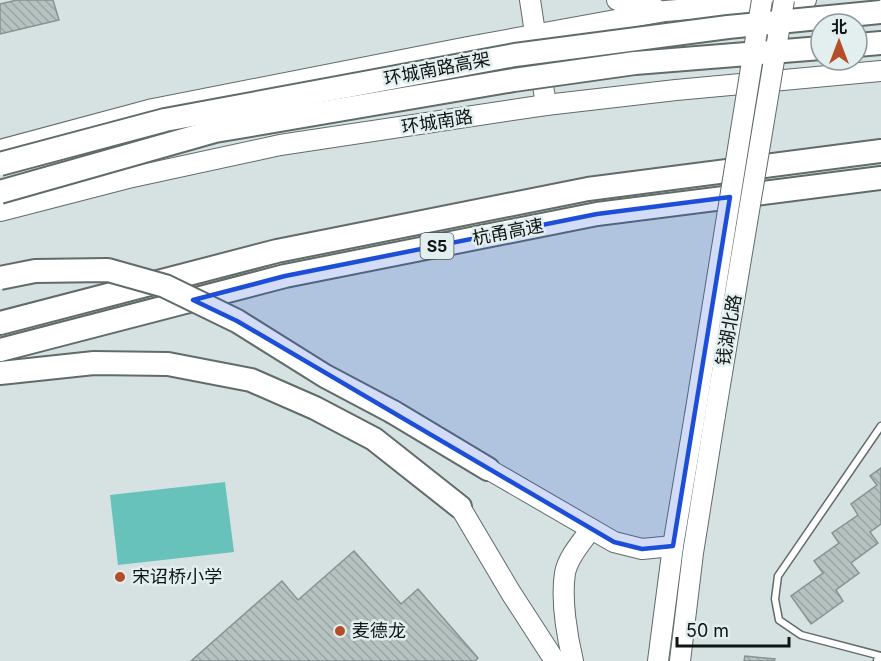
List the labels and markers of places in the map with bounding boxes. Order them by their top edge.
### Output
place label: 宋诏桥小学 [132,566,222,587]
marker: 宋诏桥小学 [113,570,127,584]
place label: 麦德龙 [352,620,406,641]
marker: 麦德龙 [333,624,347,638]

